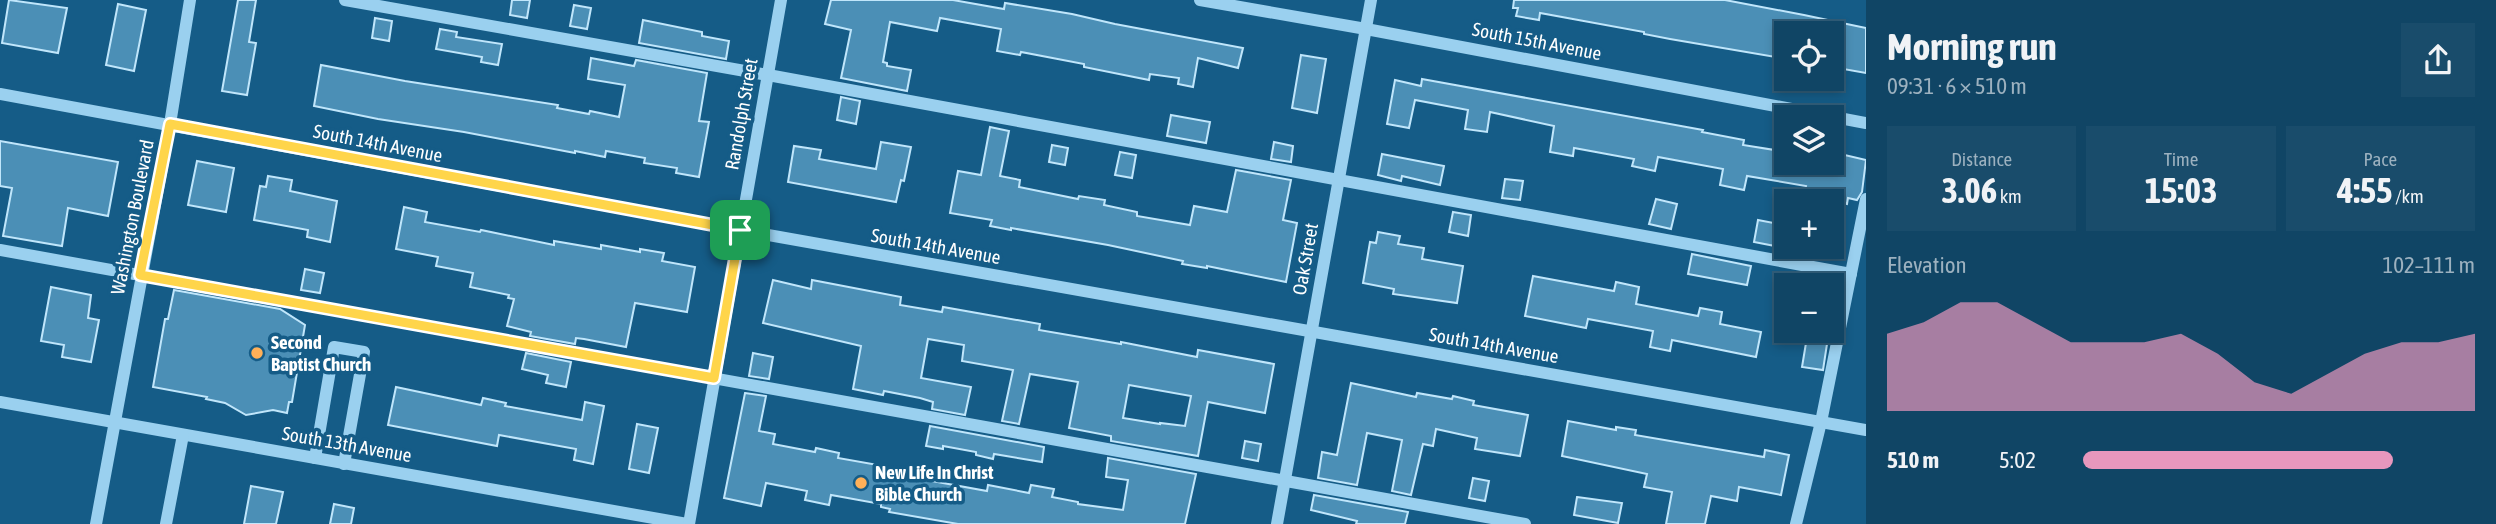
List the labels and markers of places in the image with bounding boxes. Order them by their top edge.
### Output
pin [710,200,770,260]
place label: Second Baptist Church [271,331,371,375]
marker: Second Baptist Church [249,345,265,361]
place label: New Life In Christ Bible Church [875,461,994,505]
marker: New Life In Christ Bible Church [853,475,869,491]

